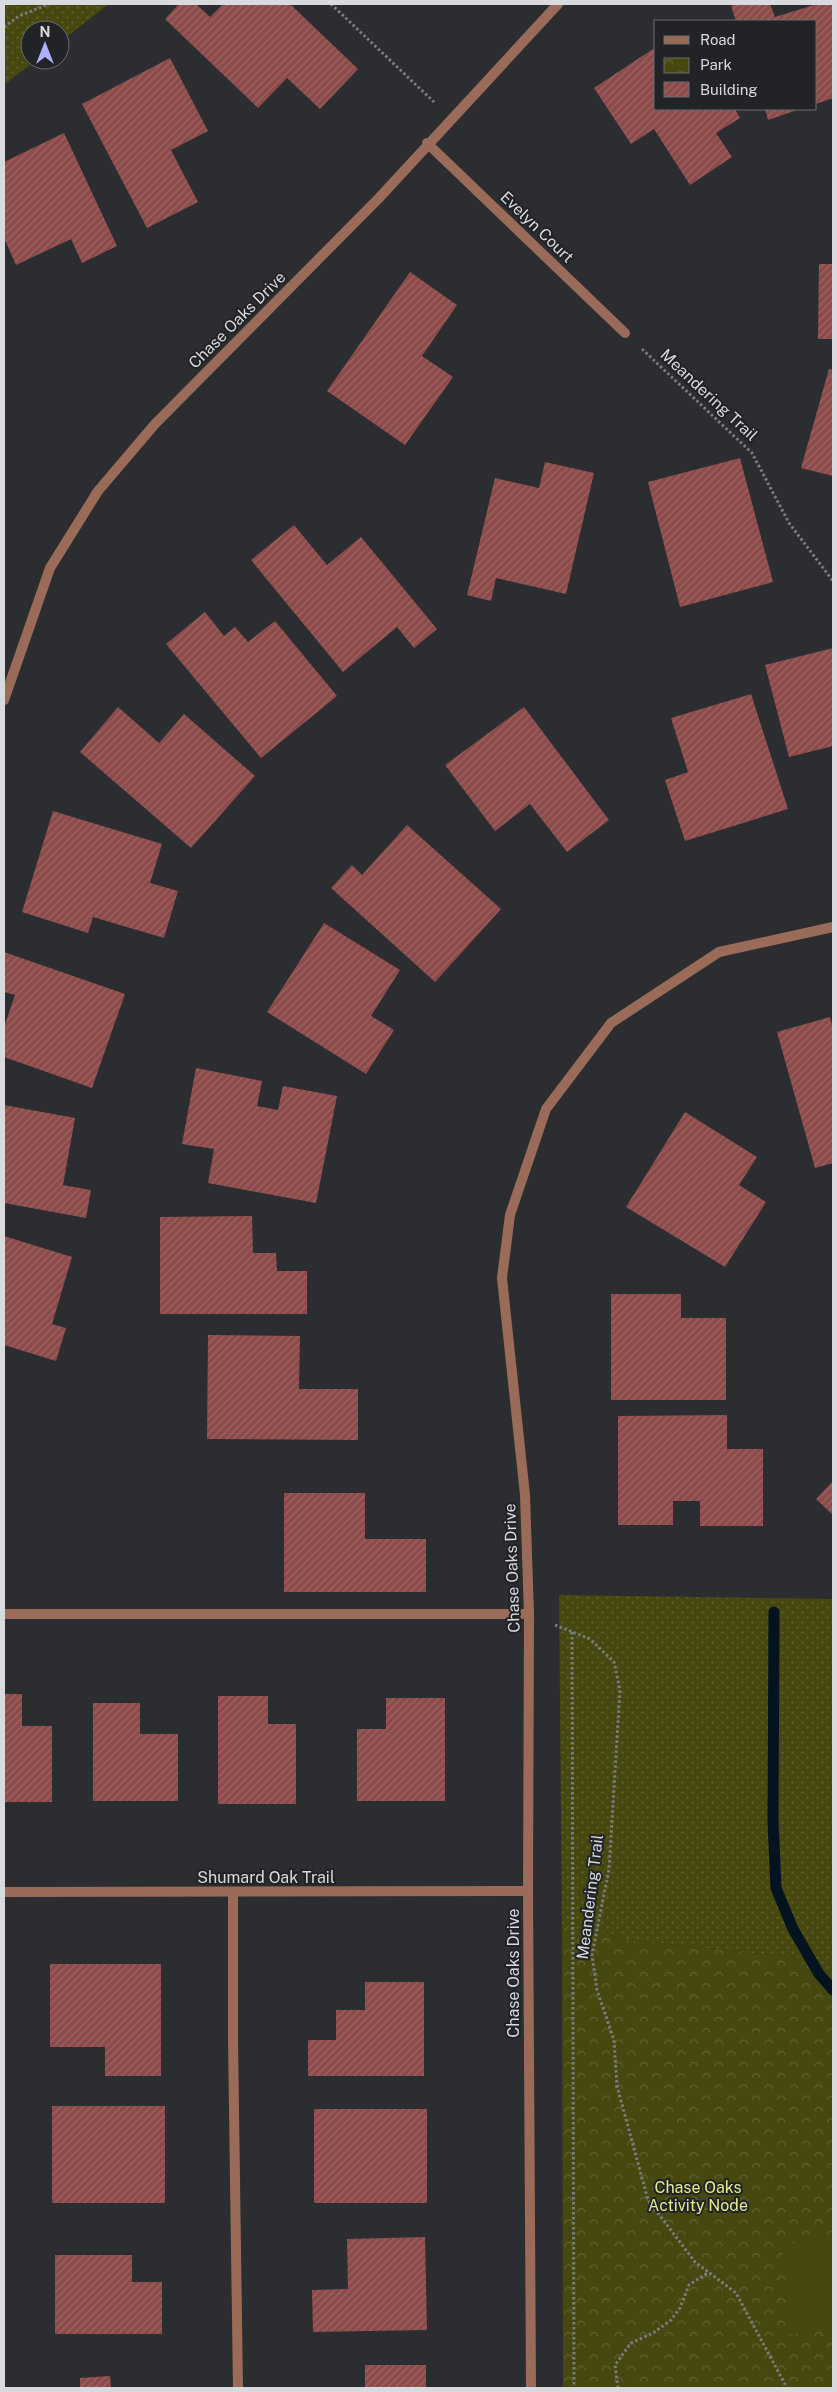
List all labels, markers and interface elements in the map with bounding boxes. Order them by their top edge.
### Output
north arrow [20,20,70,70]
legend [654,20,817,110]
text: N [40,24,50,40]
text: Road [700,31,736,48]
text: Park [700,56,732,73]
text: Building [700,81,758,98]
street label: Evelyn Court [496,187,578,267]
street label: Chase Oaks Drive [185,268,289,372]
street label: Meandering Trail [657,345,762,445]
street label: Chase Oaks Drive [500,1503,524,1633]
street label: Meandering Trail [573,1833,607,1961]
street label: Shumard Oak Trail [197,1868,335,1887]
street label: Chase Oaks Drive [504,1908,523,2038]
park label: Chase Oaks Activity Node [648,2178,748,2215]

